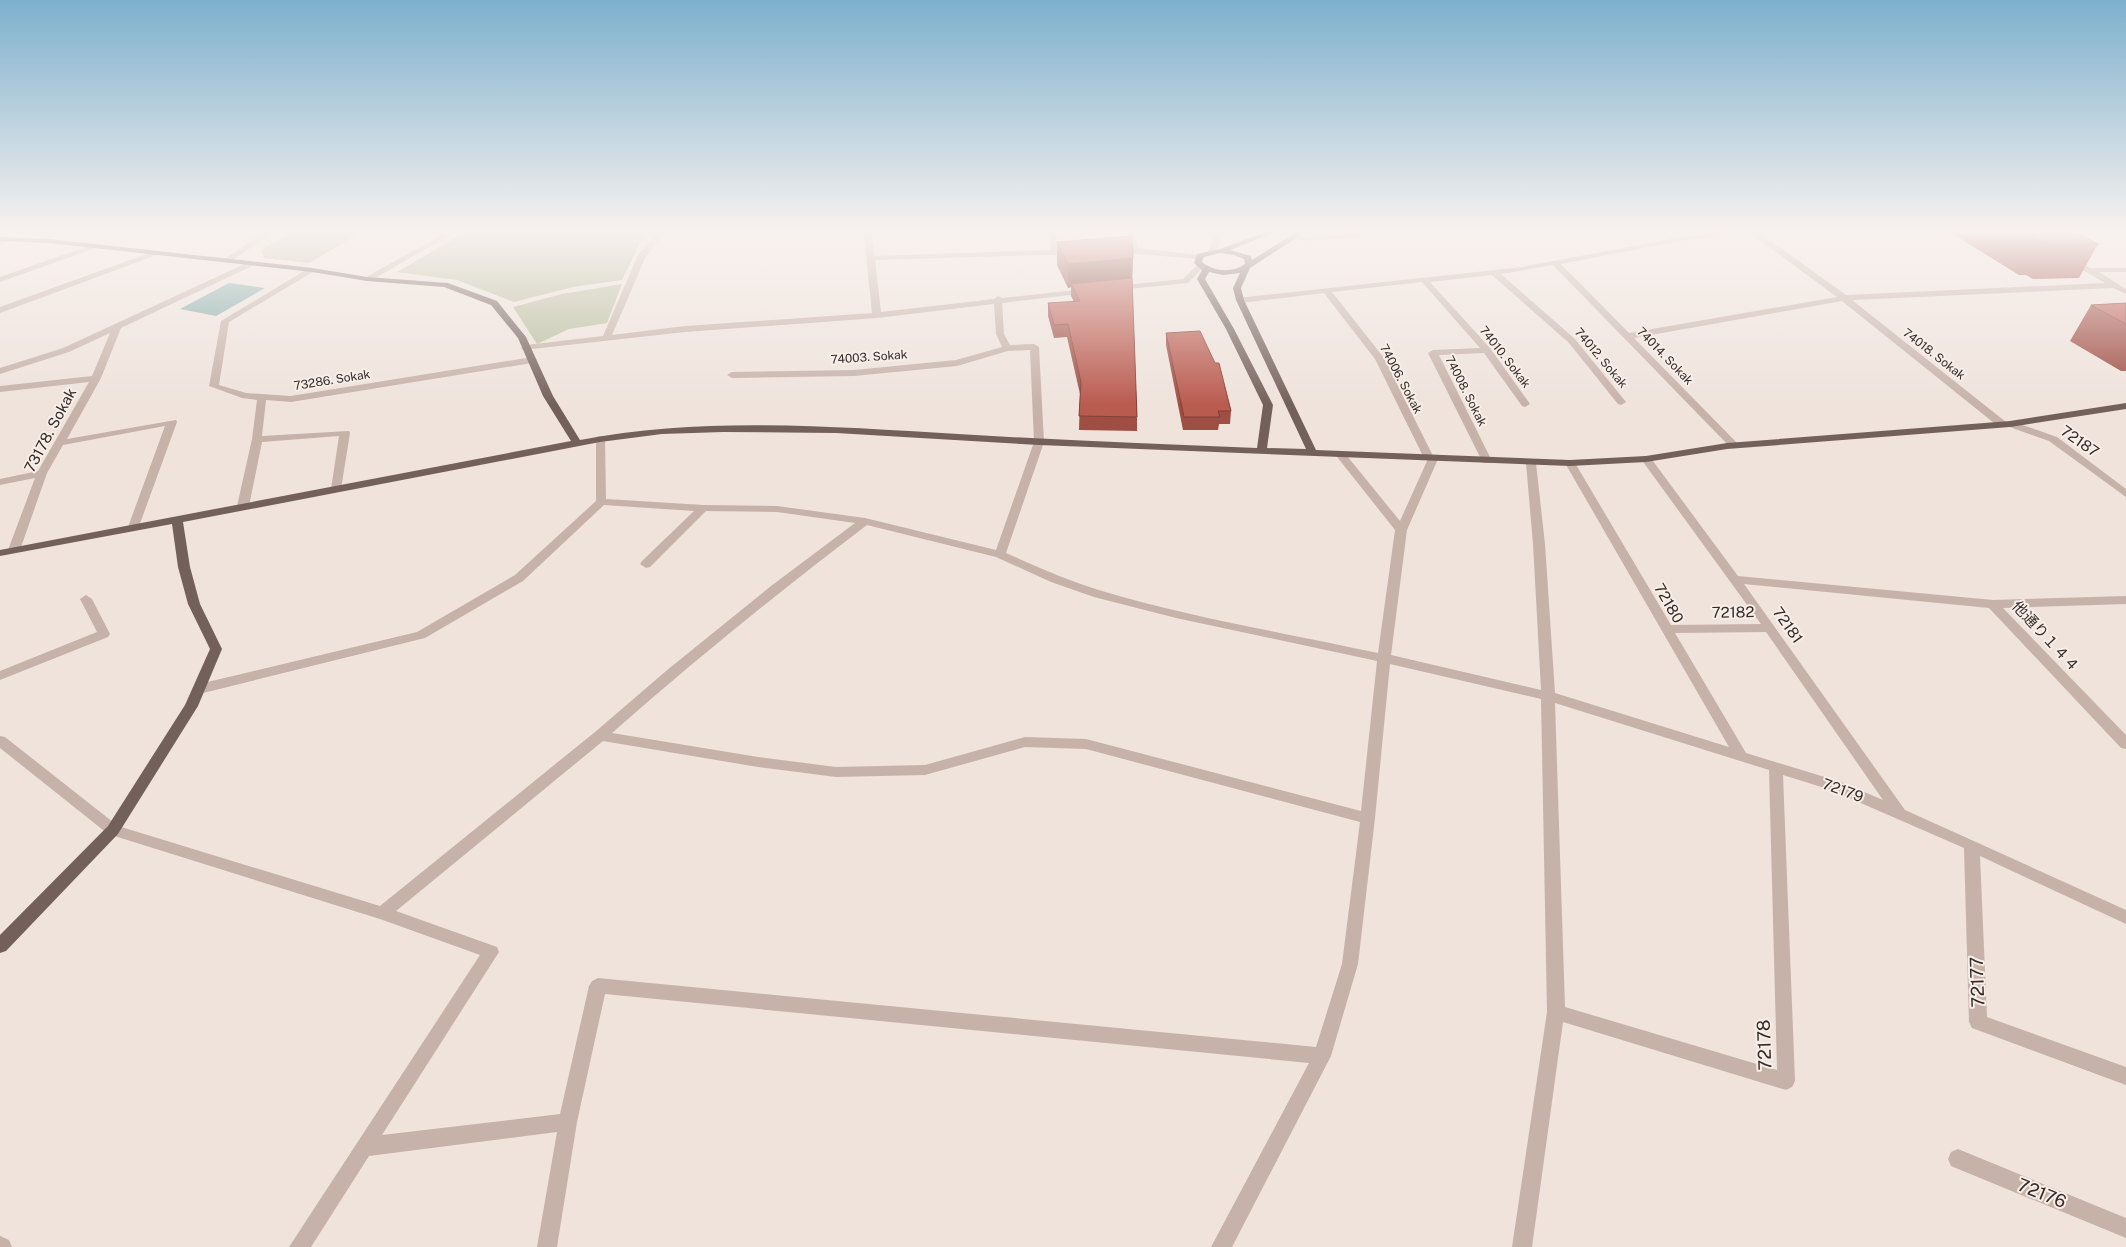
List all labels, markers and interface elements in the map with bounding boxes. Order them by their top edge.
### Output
street label: 74010. Sokak [1477,323,1534,391]
street label: 74014. Sokak [1634,324,1696,388]
street label: 74012. Sokak [1572,325,1630,391]
street label: 74018. Sokak [1900,325,1968,383]
street label: 74006. Sokak [1377,342,1425,416]
street label: 74003. Sokak [830,347,908,367]
street label: 74008. Sokak [1442,353,1490,429]
street label: 73286. Sokak [293,367,371,393]
street label: 73178. Sokak [21,385,79,475]
street label: 72187 [2058,422,2102,460]
street label: 72180 [1651,580,1687,626]
street label: 他通り１４４ [2009,597,2083,675]
street label: 72182 [1711,603,1755,621]
street label: 72181 [1770,604,1806,646]
street label: 72179 [1820,775,1866,805]
street label: 72177 [1966,956,1988,1008]
street label: 72178 [1753,1019,1775,1071]
street label: 72176 [2015,1174,2069,1212]

